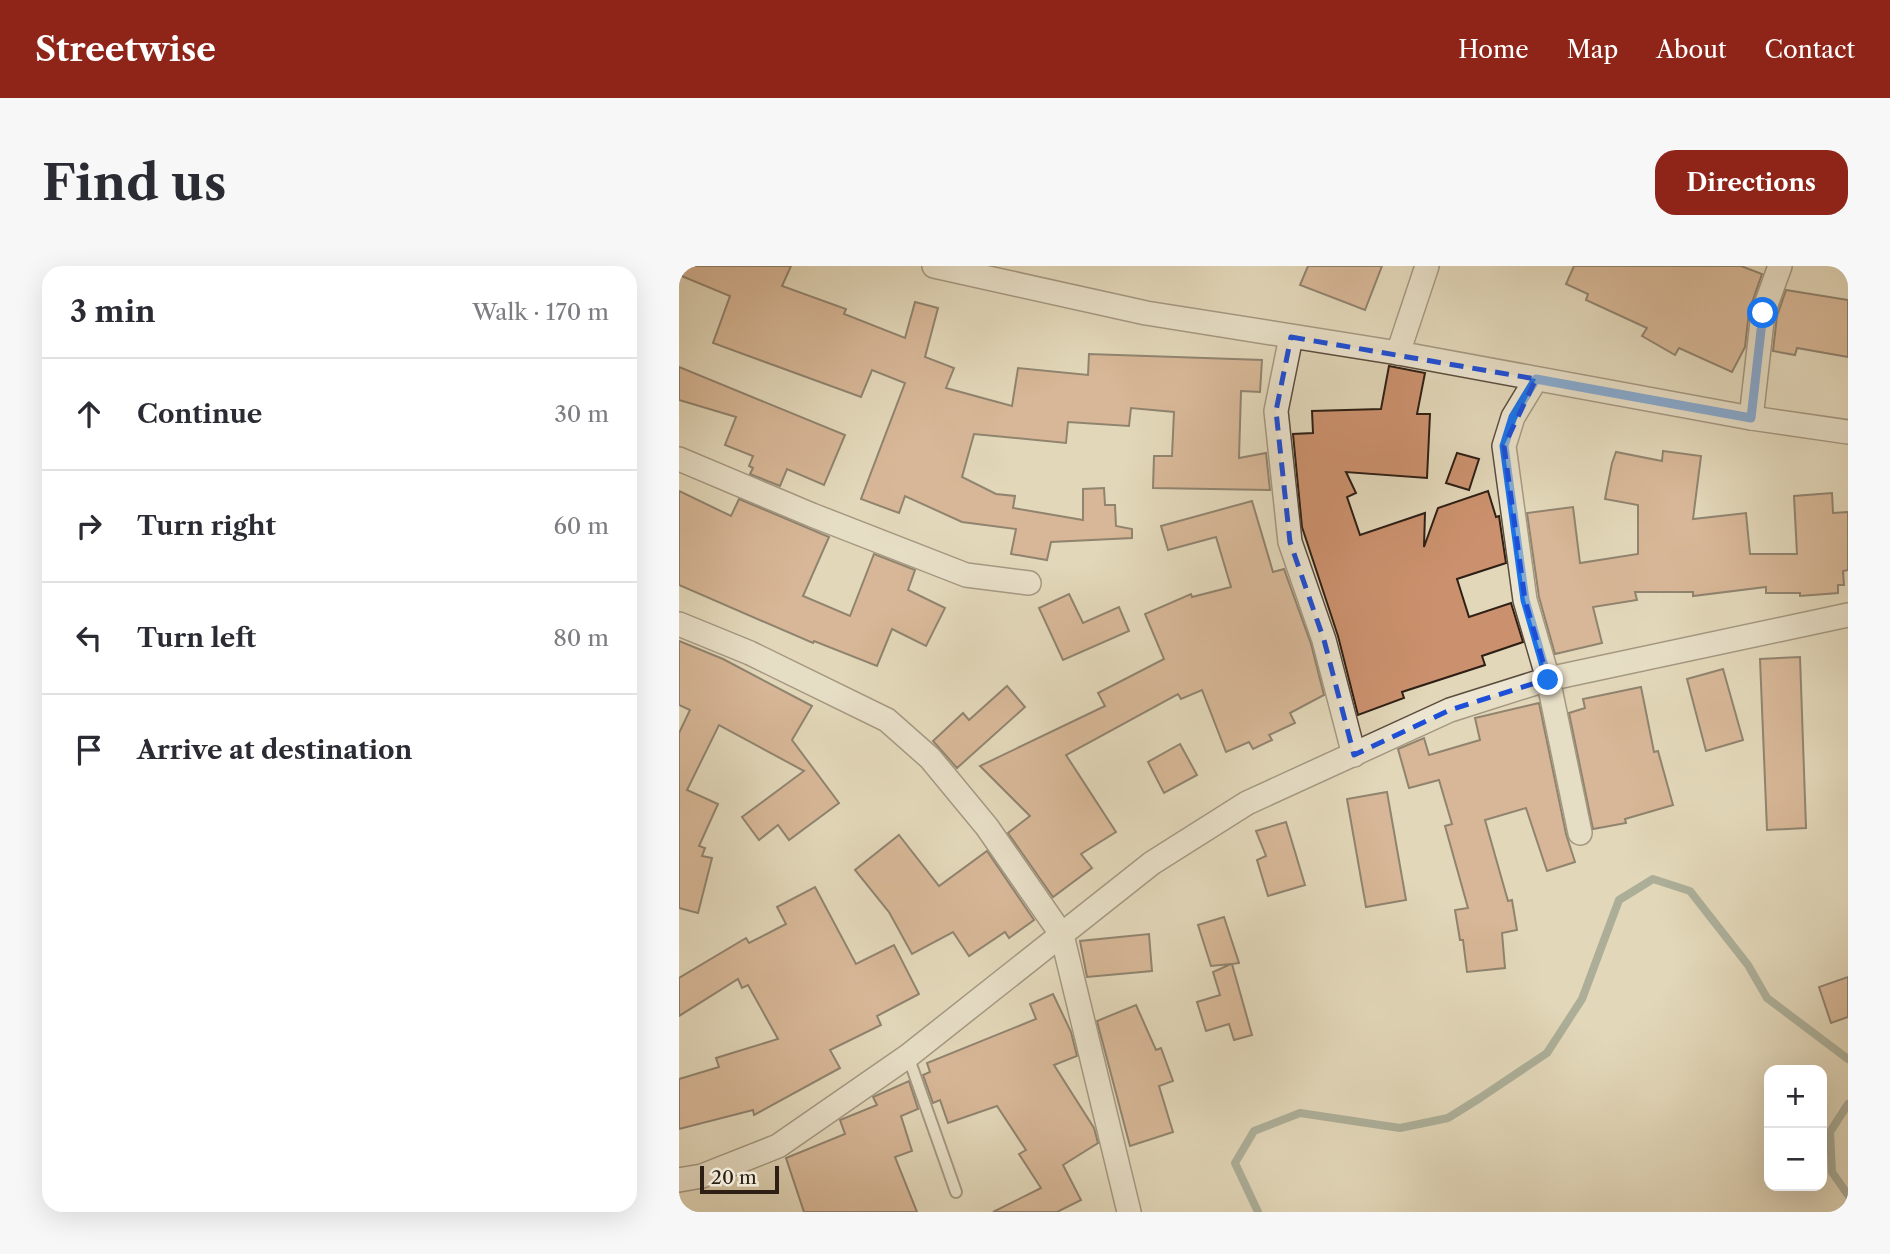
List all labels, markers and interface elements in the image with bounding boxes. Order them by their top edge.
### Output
text: Streetwise [35,29,216,70]
text: Home [1458,35,1529,64]
text: Map [1567,35,1618,64]
text: About [1656,35,1727,64]
text: Contact [1765,35,1855,64]
button: Directions [1655,150,1848,215]
text: Find us [42,152,226,213]
text: 3 min [70,293,156,330]
route start [1747,297,1778,328]
text: Walk · 170 m [472,298,609,326]
icon: ahead [70,395,108,433]
text: Continue [137,398,262,430]
text: 30 m [554,400,609,428]
icon: right [70,507,108,545]
text: Turn right [137,510,276,542]
text: 60 m [553,512,609,540]
icon: left [70,619,108,657]
text: Turn left [137,622,256,654]
text: 80 m [553,624,609,652]
route end [1532,664,1563,695]
icon: arrive [70,731,108,769]
text: Arrive at destination [137,734,412,766]
map controls [1764,1065,1827,1191]
button: + [1764,1065,1827,1128]
button: − [1764,1128,1827,1191]
scale bar [700,1163,779,1195]
text: 20 m [711,1166,757,1189]

